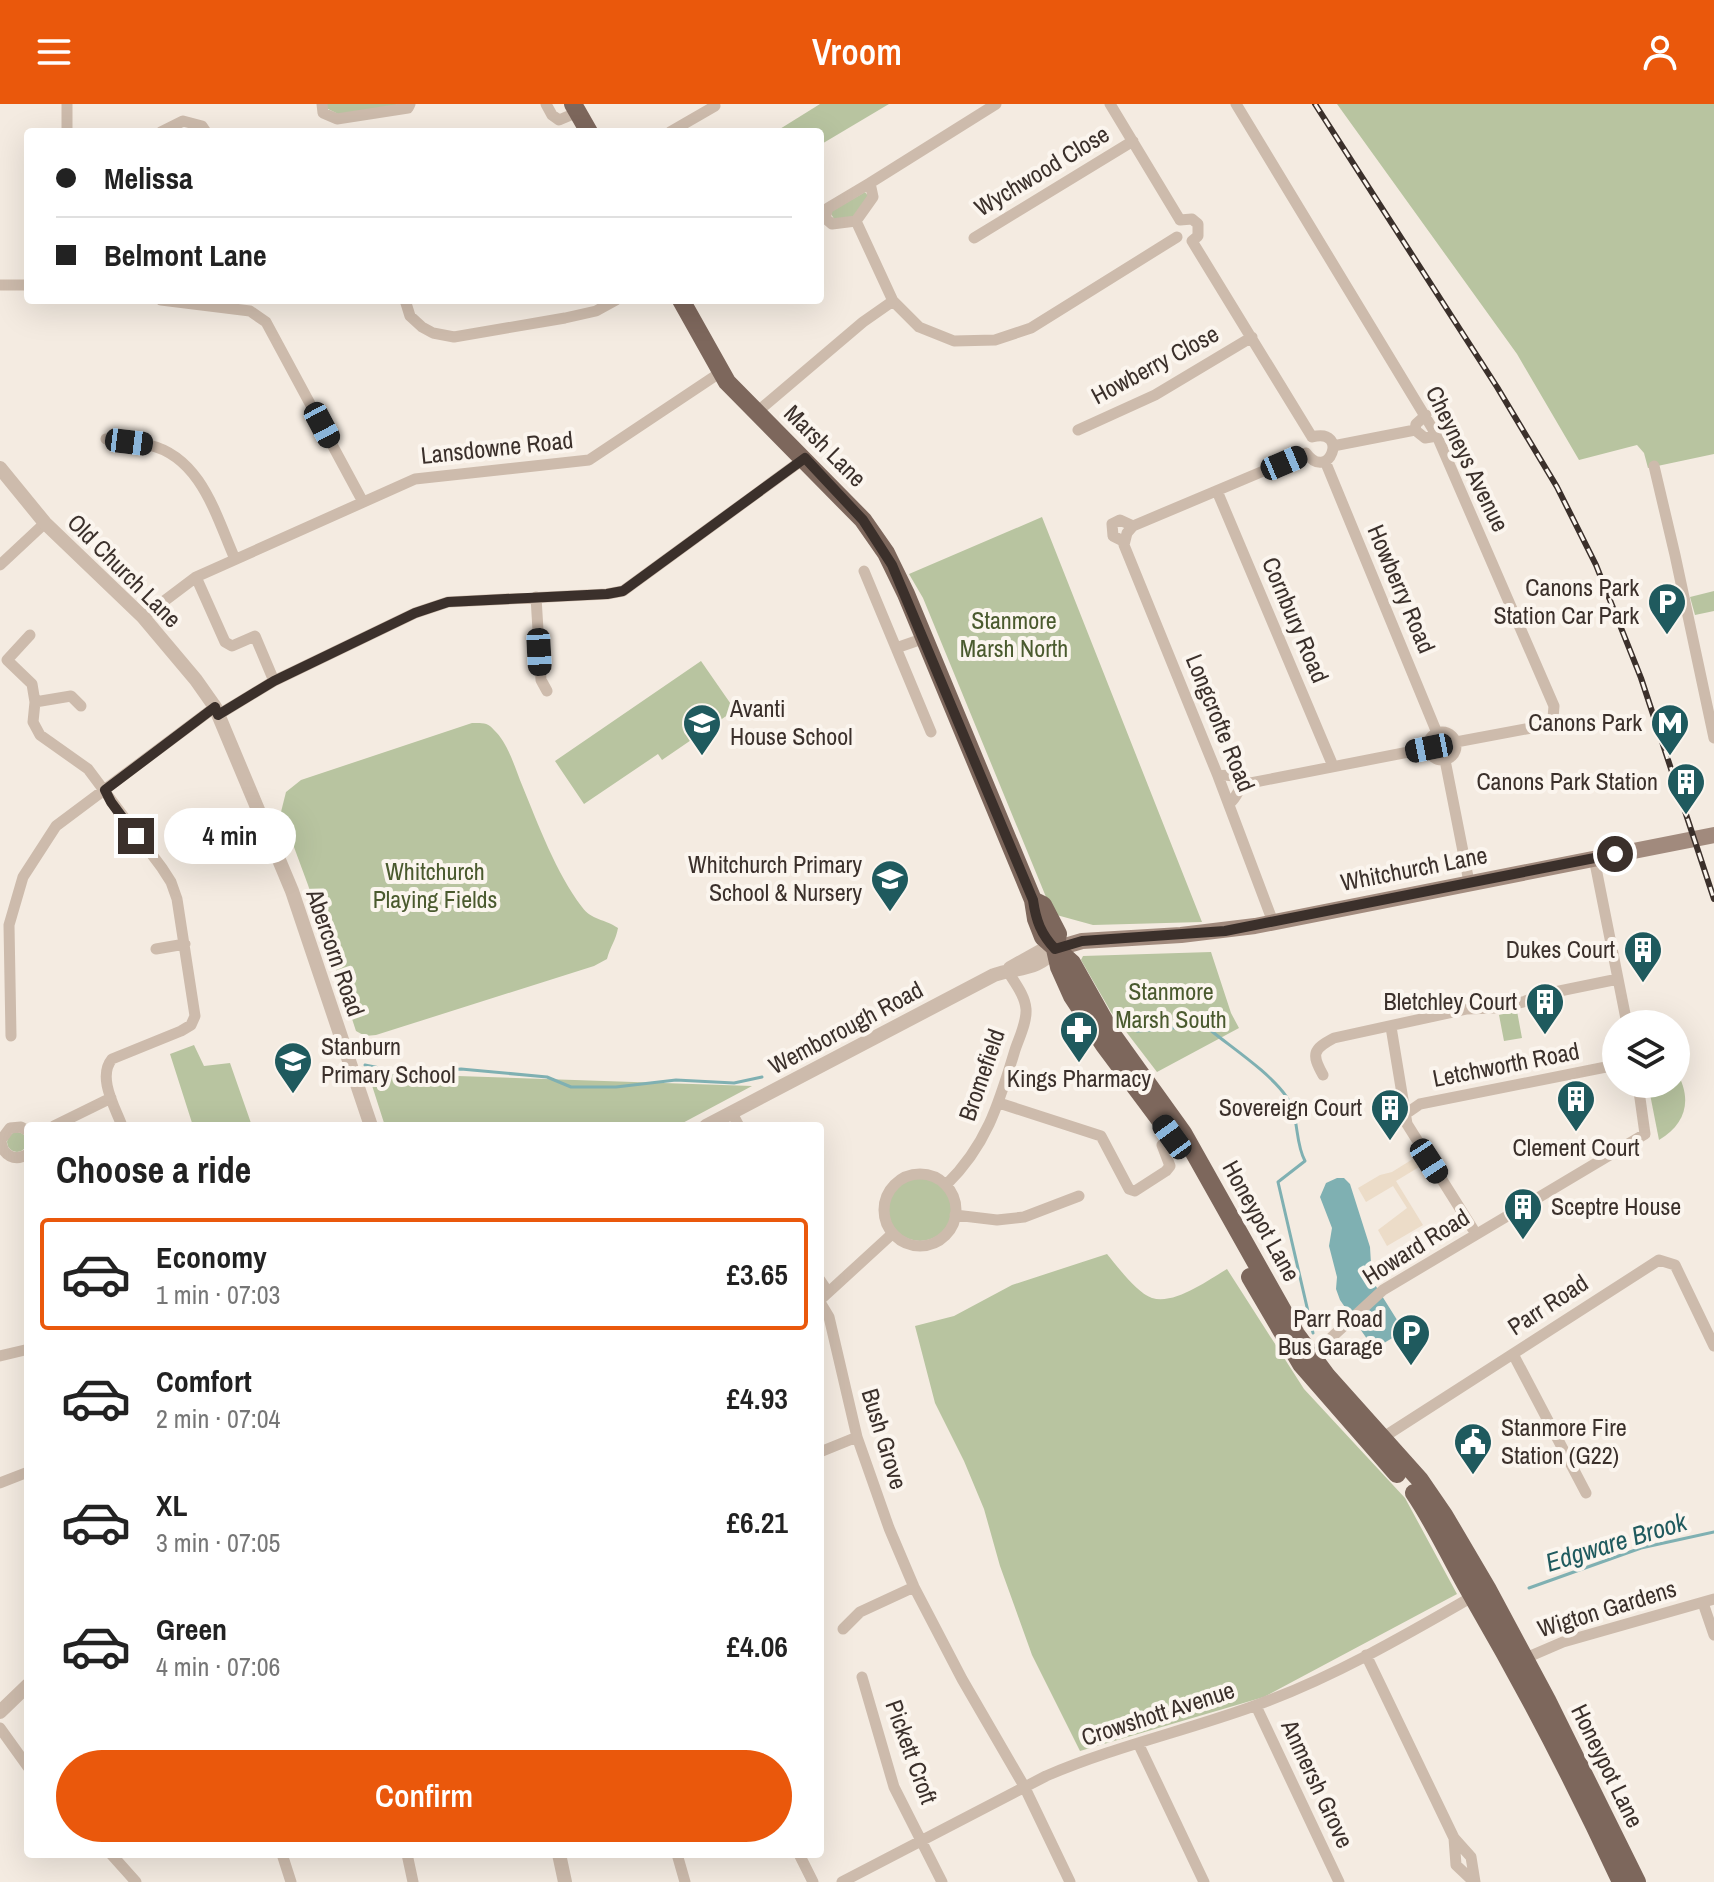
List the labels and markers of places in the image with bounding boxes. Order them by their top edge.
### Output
place label: Canons Park Station Car Park [1494,571,1639,631]
parking icon: Canons Park Station Car Park [1646,581,1688,636]
place label: Avanti House School [729,692,853,752]
school or university icon: Avanti House School [681,702,723,757]
metro station icon: Canons Park [1649,702,1691,757]
place label: Canons Park [1528,706,1642,738]
building icon: Canons Park Station [1665,761,1707,816]
place label: Canons Park Station [1476,765,1658,797]
place label: Whitchurch Primary School & Nursery [688,848,862,908]
school or university icon: Whitchurch Primary School & Nursery [869,858,911,913]
building icon: Dukes Court [1622,929,1664,984]
place label: Dukes Court [1506,933,1616,965]
building icon: Bletchley Court [1524,981,1566,1036]
place label: Bletchley Court [1384,985,1518,1017]
pharmacy icon: Kings Pharmacy [1058,1009,1100,1064]
place label: Stanburn Primary School [321,1030,456,1090]
school or university icon: Stanburn Primary School [272,1040,314,1095]
place label: Kings Pharmacy [1007,1062,1151,1094]
building icon: Clement Court [1555,1078,1597,1133]
building icon: Sovereign Court [1369,1087,1411,1142]
place label: Sovereign Court [1219,1091,1363,1123]
place label: Clement Court [1513,1131,1640,1163]
building icon: Sceptre House [1502,1186,1544,1241]
place label: Sceptre House [1551,1190,1681,1222]
place label: Parr Road Bus Garage [1278,1302,1383,1362]
parking icon: Parr Road Bus Garage [1390,1312,1432,1367]
place label: Stanmore Fire Station (G22) [1501,1411,1627,1471]
public building icon: Stanmore Fire Station (G22) [1452,1421,1494,1476]

